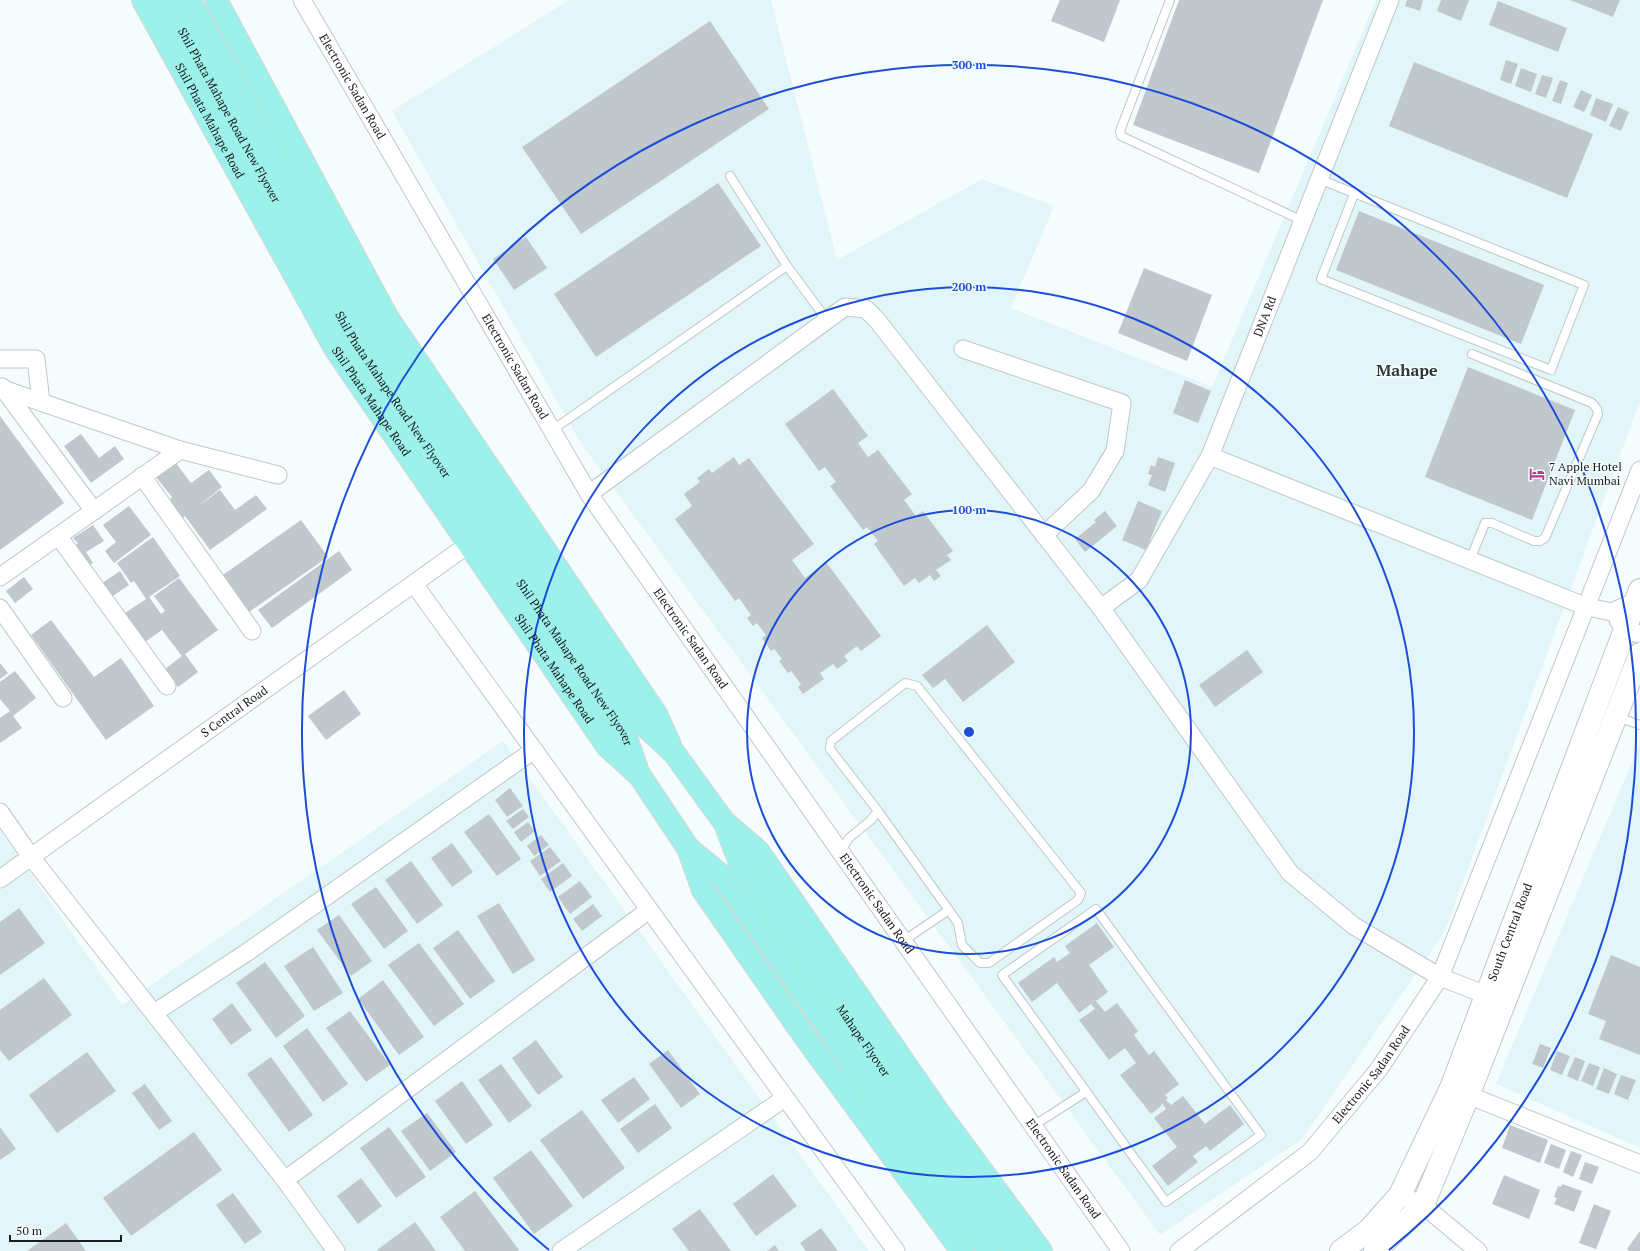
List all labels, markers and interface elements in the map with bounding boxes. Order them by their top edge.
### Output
street label: Shil Phata Mahape Road New Flyover [175,25,283,205]
street label: Electronic Sadan Road [316,31,389,142]
text: 300 m [952,57,986,72]
street label: Shil Phata Mahape Road [172,61,248,181]
text: 200 m [952,279,986,294]
street label: DNA Rd [1250,294,1279,339]
street label: Shil Phata Mahape Road New Flyover [334,307,454,481]
street label: Electronic Sadan Road [479,311,552,422]
street label: Shil Phata Mahape Road [330,343,414,459]
district label: Mahape [1376,359,1438,381]
place label: 7 Apple Hotel Navi Mumbai [1549,459,1622,488]
hotel icon: 7 Apple Hotel Navi Mumbai [1528,465,1546,483]
text: 100 m [952,502,986,517]
street label: Shil Phata Mahape Road New Flyover [513,576,633,750]
street label: Electronic Sadan Road [651,585,732,692]
street label: Shil Phata Mahape Road [512,611,596,727]
street label: S Central Road [198,682,271,740]
centre of rings [962,725,976,739]
street label: Electronic Sadan Road [837,850,918,957]
street label: South Central Road [1484,881,1535,983]
street label: Mahape Flyover [833,1002,894,1080]
street label: Electronic Sadan Road [1329,1022,1413,1126]
street label: Electronic Sadan Road [1023,1115,1104,1222]
scale bar [10,1217,121,1243]
text: 50 m [16,1223,43,1238]

